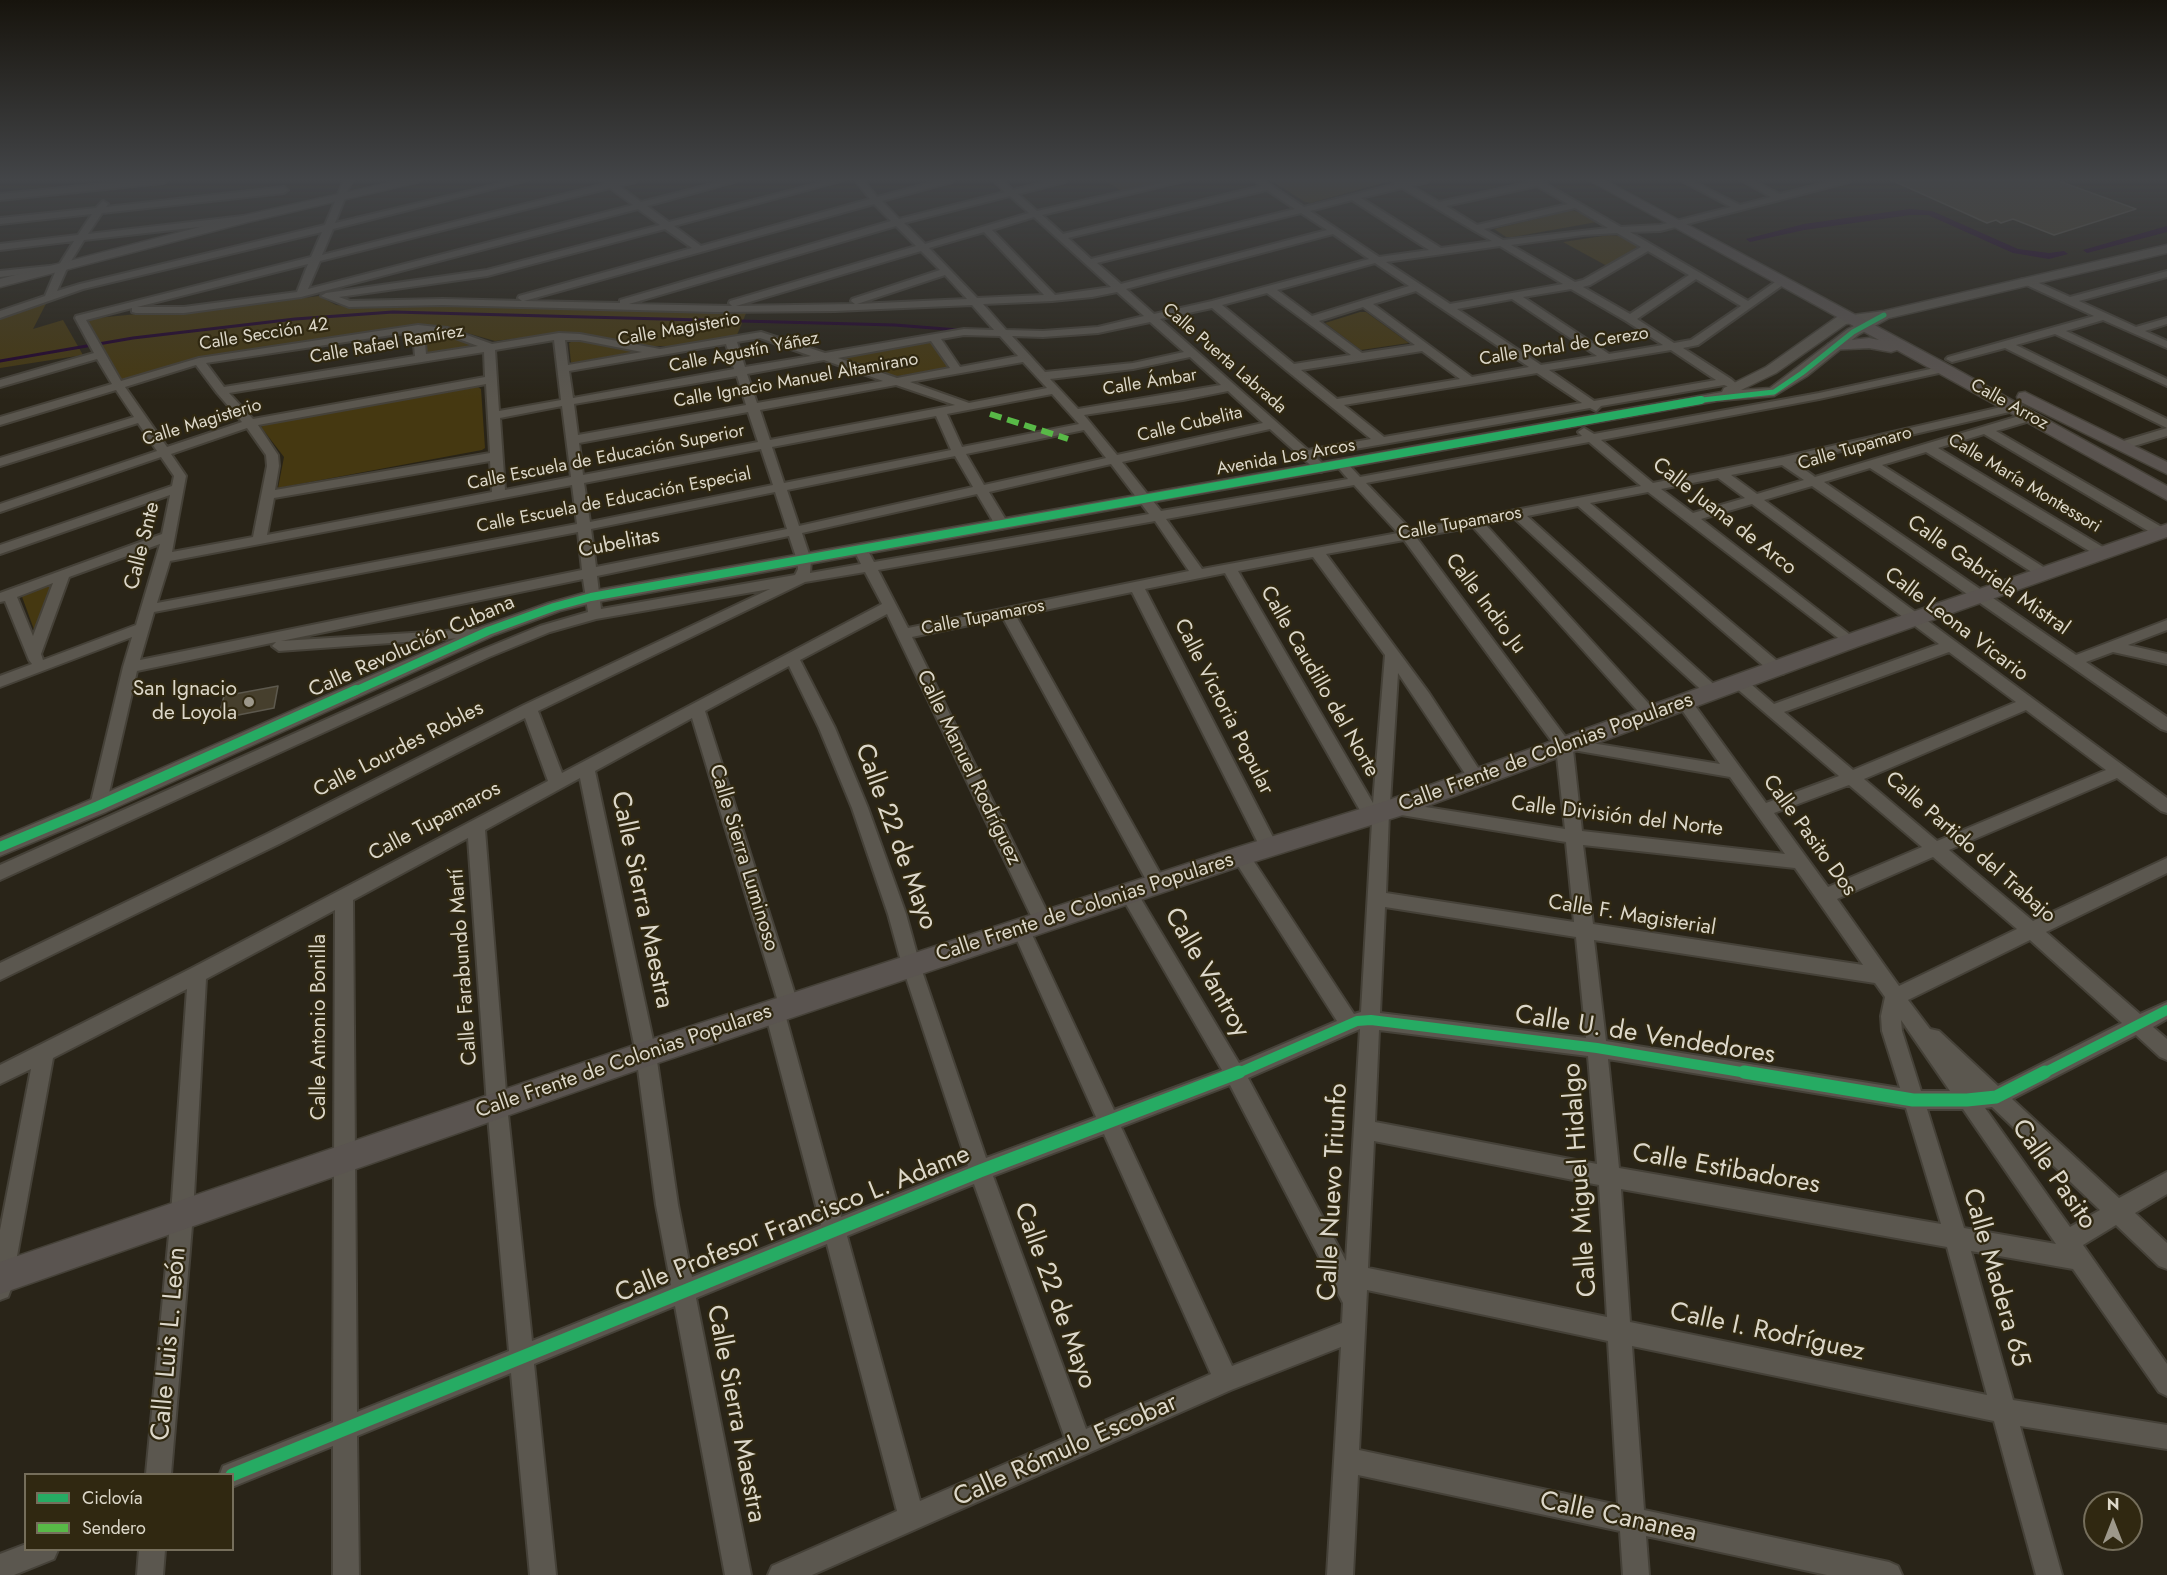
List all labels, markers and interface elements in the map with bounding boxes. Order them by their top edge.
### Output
street label: Calle Puerta Labrada [1157,299,1291,419]
street label: Calle Magisterio [616,309,742,351]
street label: Calle Sección 42 [198,314,330,356]
street label: Calle Rafael Ramírez [308,321,466,369]
street label: Calle Portal de Cerezo [1478,323,1650,371]
street label: Calle Agustín Yáñez [667,328,821,378]
street label: Calle Ignacio Manuel Altamirano [672,349,920,413]
street label: Calle Ámbar [1101,365,1199,401]
street label: Calle Arroz [1966,375,2052,435]
street label: Calle Magisterio [140,395,264,451]
street label: Calle Cubelita [1135,402,1245,448]
street label: Calle Escuela de Educación Superior [465,420,747,496]
street label: Calle Tupamaro [1795,422,1915,476]
street label: Calle María Montessori [1944,430,2104,538]
street label: Avenida Los Arcos [1215,435,1357,481]
street label: Calle Juana de Arco [1647,453,1801,581]
street label: Calle Escuela de Educación Especial [475,464,753,538]
street label: Calle Snte [120,499,166,593]
street label: Calle Tupamaros [1397,503,1523,545]
street label: Calle Gabriela Mistral [1902,510,2074,642]
street label: Cubelitas [576,524,662,564]
street label: Calle Indio Ju [1439,549,1531,659]
street label: Calle Leona Vicario [1879,563,2033,687]
street label: Calle Caudillo del Norte [1254,582,1384,782]
street label: Calle Revolución Cubana [305,590,519,704]
street label: Calle Tupamaros [920,595,1046,641]
street label: Calle Victoria Popular [1168,615,1278,799]
street label: Calle Manuel Rodríguez [910,667,1026,869]
place label: San Ignacio de Loyola [133,677,237,727]
street label: Calle Frente de Colonias Populares [1395,688,1697,818]
marker: San Ignacio de Loyola [242,695,256,709]
street label: Calle Lourdes Robles [310,696,488,804]
street label: Calle 22 de Mayo [847,740,943,934]
street label: Calle Sierra Luminoso [703,761,783,955]
street label: Calle Partido del Trabajo [1880,767,2060,929]
street label: Calle Pasito Dos [1757,771,1861,901]
street label: Calle Tupamaros [365,777,505,867]
street label: Calle Sierra Maestra [603,789,679,1011]
street label: Calle División del Norte [1510,792,1724,842]
street label: Calle Frente de Colonias Populares [933,848,1237,968]
street label: Calle Farabundo Martí [445,868,483,1066]
street label: Calle F. Magisterial [1546,890,1718,942]
street label: Calle Vantroy [1156,903,1256,1043]
street label: Calle Antonio Bonilla [307,934,333,1120]
street label: Calle Frente de Colonias Populares [473,999,775,1125]
street label: Calle U. de Vendedores [1513,1000,1777,1072]
street label: Calle Miguel Hidalgo [1557,1062,1605,1298]
street label: Calle Nuevo Triunfo [1313,1082,1355,1302]
street label: Calle Pasito [2004,1114,2102,1236]
street label: Calle Estibadores [1630,1138,1822,1202]
street label: Calle Profesor Francisco L. Adame [611,1139,975,1311]
street label: Calle Madera 65 [1955,1185,2035,1371]
street label: Calle 22 de Mayo [1006,1199,1102,1393]
street label: Calle Luis L. León [146,1246,194,1442]
street label: Calle I. Rodríguez [1667,1297,1867,1369]
street label: Calle Sierra Maestra [699,1303,771,1525]
street label: Calle Rómulo Escobar [949,1388,1183,1514]
legend [24,1473,234,1551]
text: Ciclovía [82,1485,143,1511]
street label: Calle Cananea [1537,1486,1699,1550]
north arrow [2083,1491,2143,1551]
text: N [2107,1493,2119,1516]
text: Sendero [82,1515,146,1541]

